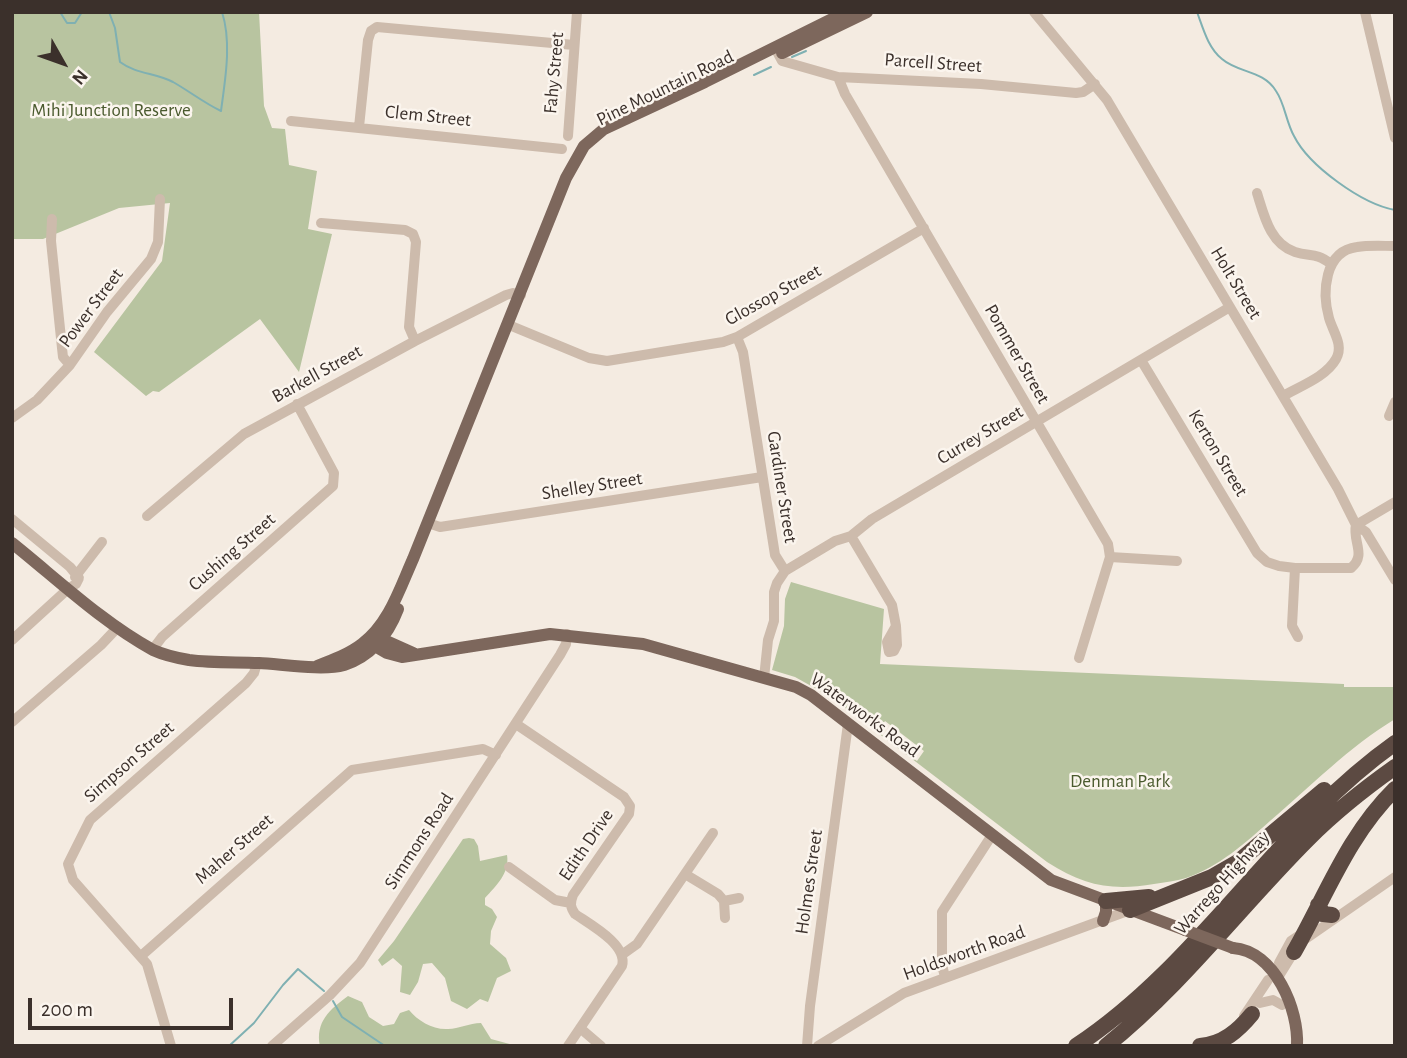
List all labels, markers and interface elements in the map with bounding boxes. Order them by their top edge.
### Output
north arrow [28,28,98,98]
street label: Fahy Street [539,31,569,115]
street label: Pine Mountain Road [593,45,737,131]
street label: Parcell Street [884,48,982,78]
text: N [68,66,91,88]
park label: Mihi Junction Reserve [31,99,191,121]
street label: Clem Street [384,100,472,132]
street label: Holt Street [1205,243,1267,323]
street label: Glossop Street [721,259,825,331]
street label: Power Street [54,264,128,352]
street label: Pommer Street [979,300,1055,408]
street label: Barkell Street [268,340,366,408]
street label: Currey Street [933,400,1027,470]
street label: Kerton Street [1183,405,1253,501]
street label: Gardiner Street [762,429,802,545]
street label: Shelley Street [540,467,644,505]
street label: Cushing Street [184,508,280,596]
street label: Waterworks Road [806,668,924,762]
street label: Simpson Street [79,717,179,807]
park label: Denman Park [1070,770,1170,792]
street label: Simmons Road [379,788,459,894]
street label: Edith Drive [554,805,618,885]
street label: Maher Street [190,809,278,889]
street label: Warrego Highway [1169,826,1275,940]
street label: Holmes Street [790,828,828,936]
street label: Holdsworth Road [900,920,1028,986]
scale bar [32,984,236,1028]
text: 200 m [41,999,93,1020]

